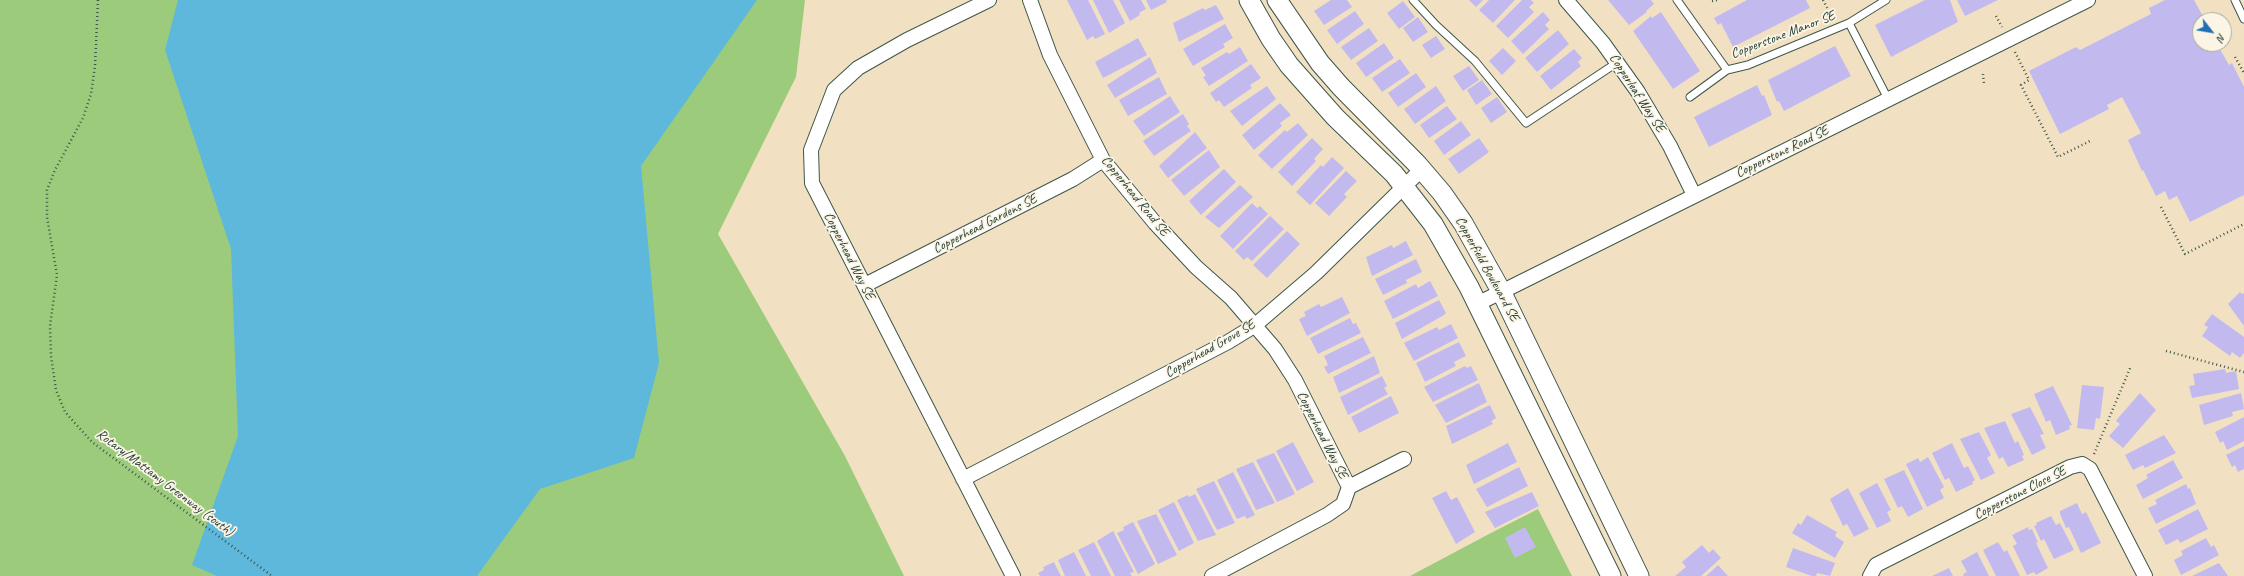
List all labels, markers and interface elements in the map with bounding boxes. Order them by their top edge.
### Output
street label: Copperstone Manor SE [1729,7,1837,63]
north arrow [2192,12,2232,52]
text: N [2214,31,2229,44]
street label: Copperleaf Way SE [1605,51,1669,135]
street label: Copperstone Road SE [1733,122,1831,182]
street label: Copperhead Road SE [1097,152,1173,240]
street label: Copperhead Gardens SE [930,191,1040,257]
street label: Copperhead Way SE [820,209,878,303]
street label: Copperfield Boulevard SE [1451,214,1523,324]
street label: Copperhead Grove SE [1162,316,1258,382]
street label: Copperhead Way SE [1293,388,1351,482]
street label: Rotary/Mattamy Greenway (south) [93,426,237,540]
street label: Copperstone Close SE [1971,463,2069,523]

